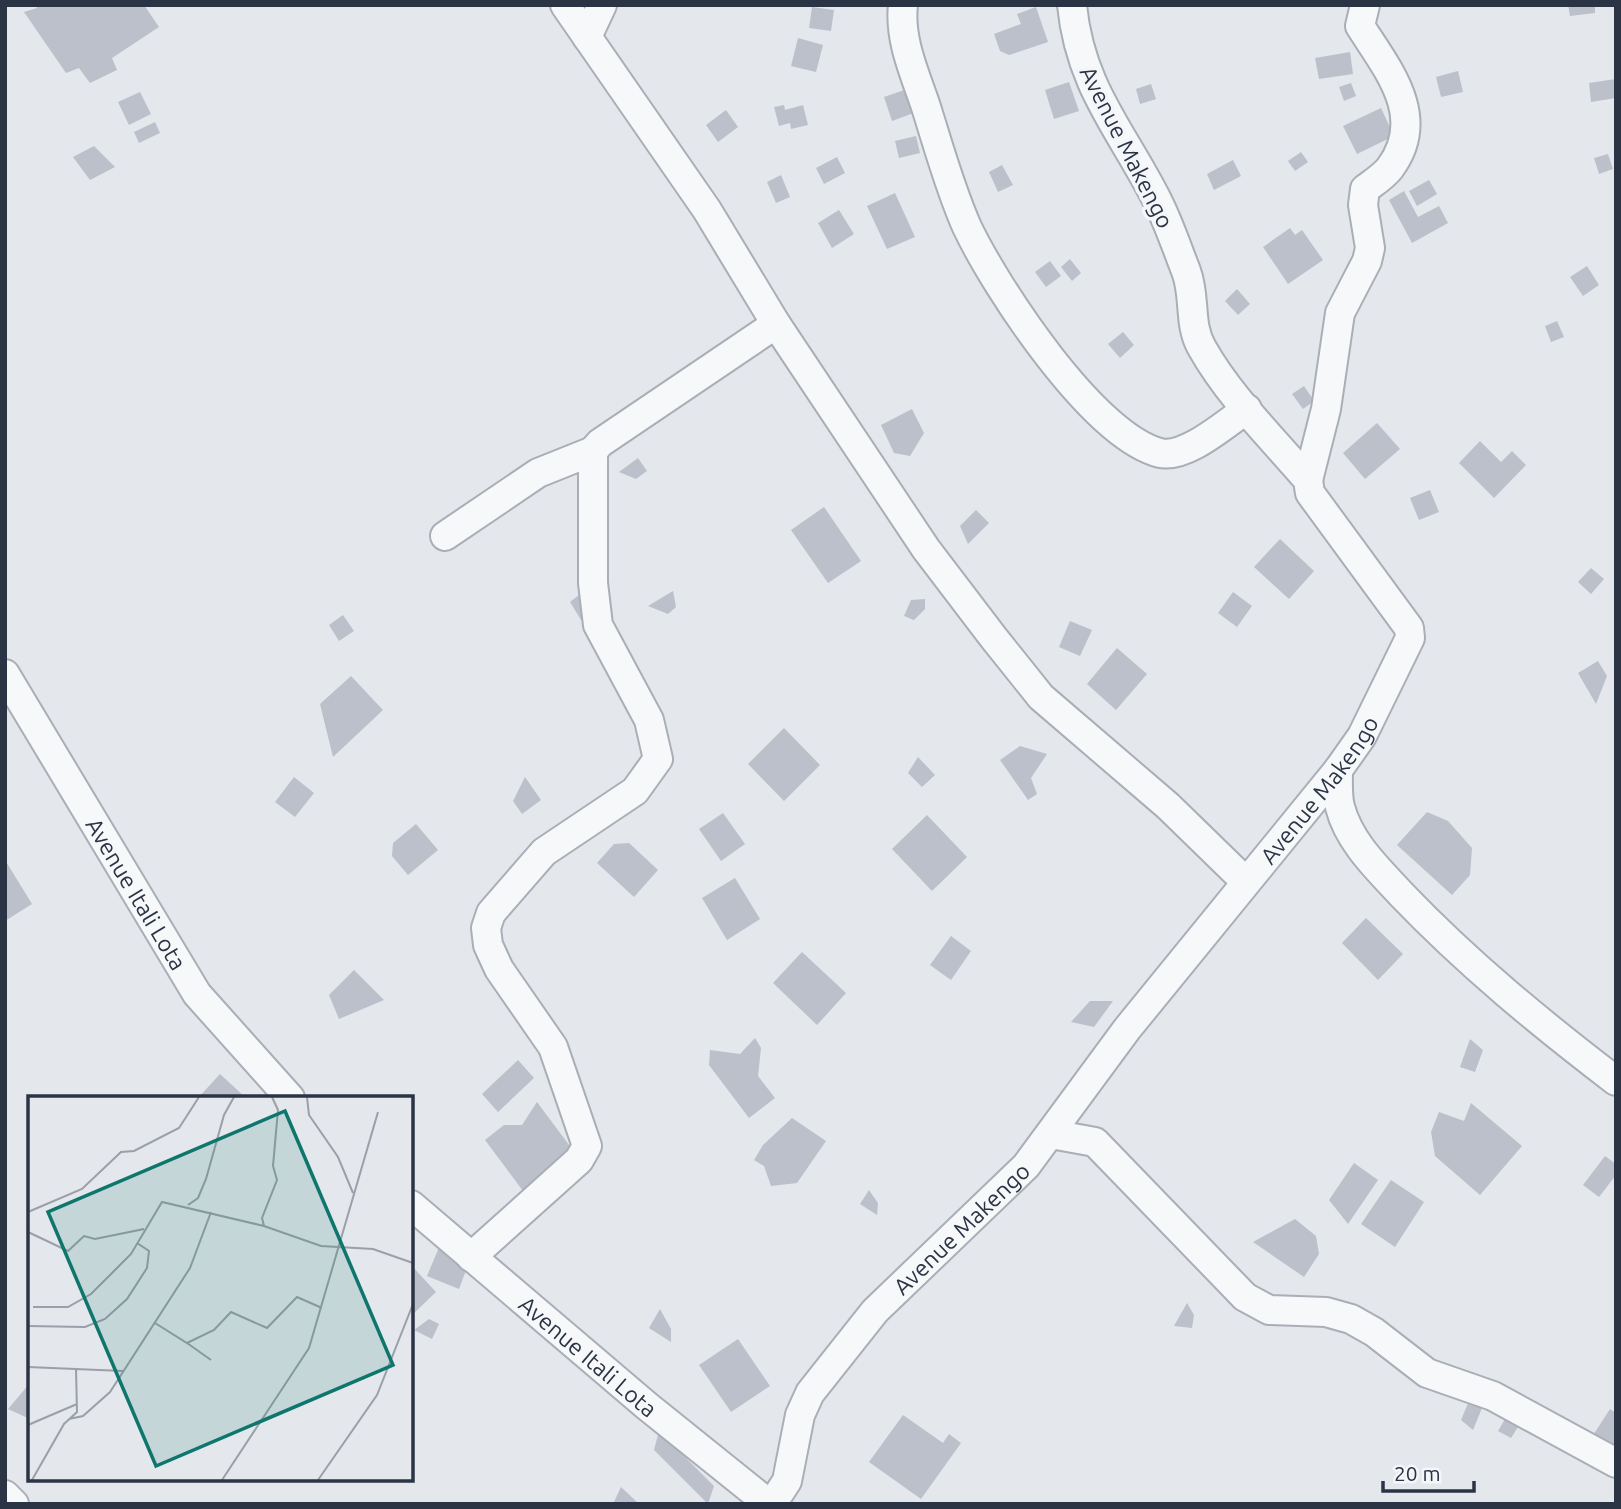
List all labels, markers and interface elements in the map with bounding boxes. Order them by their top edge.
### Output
street label: Avenue Makengo [1075,62,1179,232]
street label: Avenue Makengo [1255,712,1382,868]
street label: Avenue Itali Lota [82,813,192,974]
inset map [28,1096,413,1481]
street label: Avenue Makengo [888,1157,1034,1299]
street label: Avenue Itali Lota [515,1291,662,1422]
scale bar [1383,1450,1474,1494]
text: 20 m [1394,1461,1441,1485]

